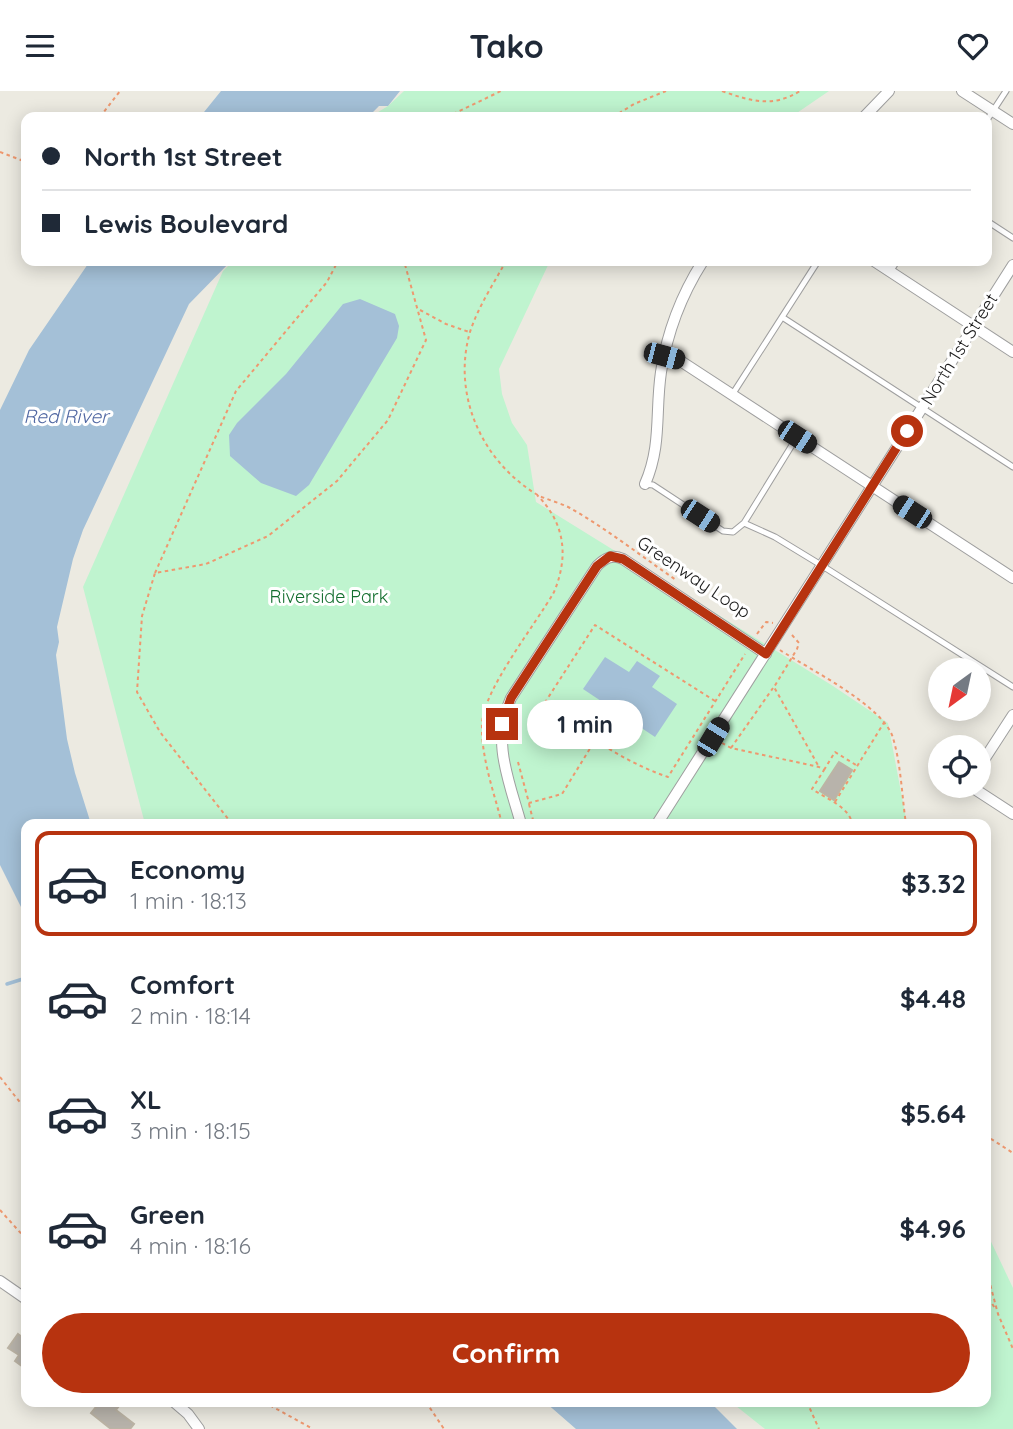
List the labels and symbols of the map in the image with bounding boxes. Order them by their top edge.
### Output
street label: North 1st Street [915,289,1003,409]
car [641,340,688,372]
water label: Red River [24,404,111,428]
route start [891,415,923,447]
car [774,417,821,457]
car [889,492,936,532]
car [677,496,724,536]
street label: Greenway Loop [633,531,755,623]
park label: Riverside Park [270,585,388,608]
north arrow [928,658,990,721]
callout: 1 min [526,699,642,749]
route end [486,708,518,740]
car [694,714,733,760]

